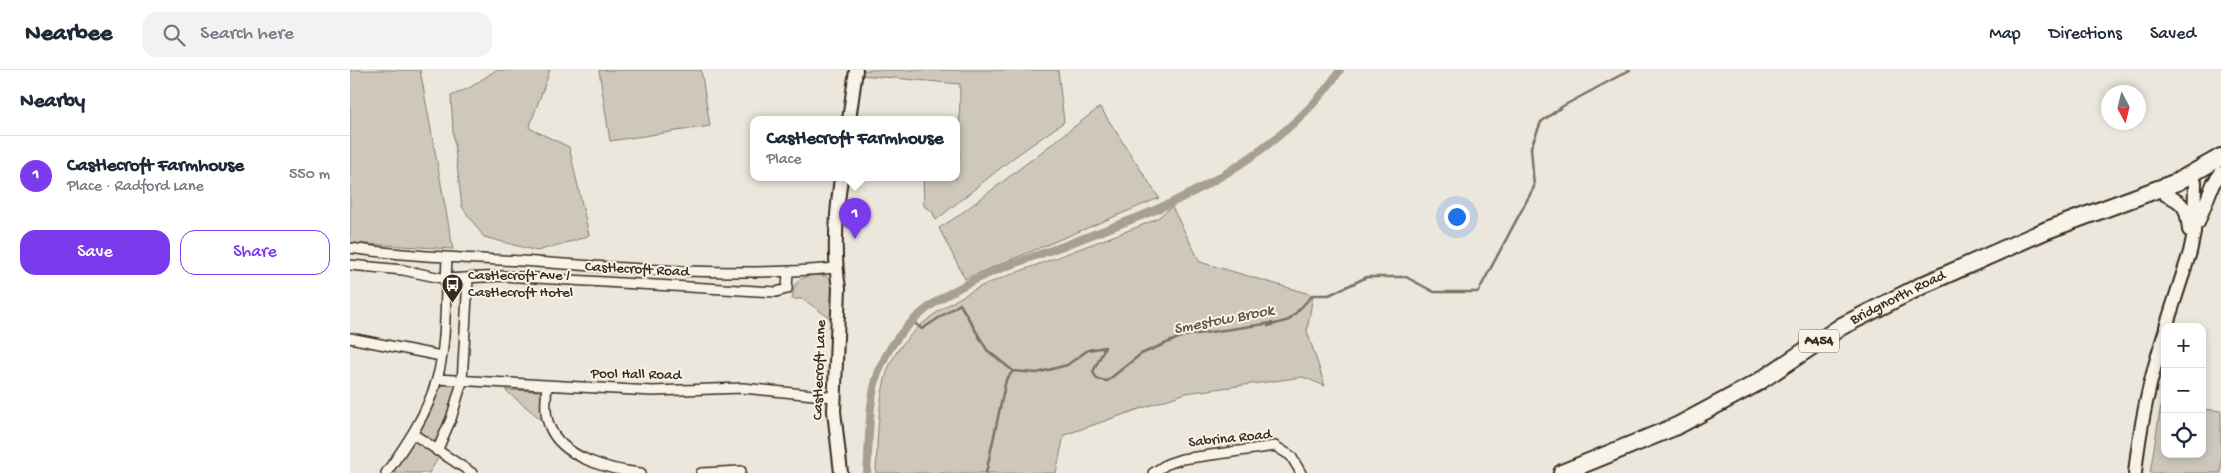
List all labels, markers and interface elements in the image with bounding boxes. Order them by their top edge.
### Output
search box [142,12,492,57]
text: Nearbee [25,20,112,49]
icon: search [160,21,188,49]
text: Search here [200,23,294,46]
text: Map [1989,24,2021,45]
text: Directions [2049,24,2122,45]
text: Saved [2150,24,2196,45]
north arrow [2101,85,2146,130]
text: Nearby [20,90,85,115]
popup [750,116,960,181]
text: Castlecroft Farmhouse [767,128,943,151]
text: Place [767,151,801,170]
text: Castlecroft Farmhouse [67,155,244,178]
text: 1 [33,166,39,185]
text: 550 m [289,166,330,185]
text: Place · Radford Lane [67,178,204,197]
pin: 1 [839,198,871,239]
your location [1444,204,1470,230]
button: Save [20,230,170,275]
button: Share [180,230,330,275]
street label: Castlecroft Road [584,258,691,282]
street label: Bridgnorth Road [1846,266,1950,330]
place label: Castlecroft Ave / Castlecroft Hotel [468,267,573,302]
bus stop icon: Castlecroft Ave / Castlecroft Hotel [440,273,464,304]
water label: Smestow Brook [1172,302,1277,340]
street label: Castlecroft Lane [809,319,831,420]
map controls [2161,323,2206,458]
button: + [2161,323,2206,368]
road number: A454 [1799,330,1839,352]
street label: Pool Hall Road [590,365,683,385]
button: − [2161,368,2206,413]
button: locate [2161,413,2206,458]
street label: Sabrina Road [1188,426,1274,452]

